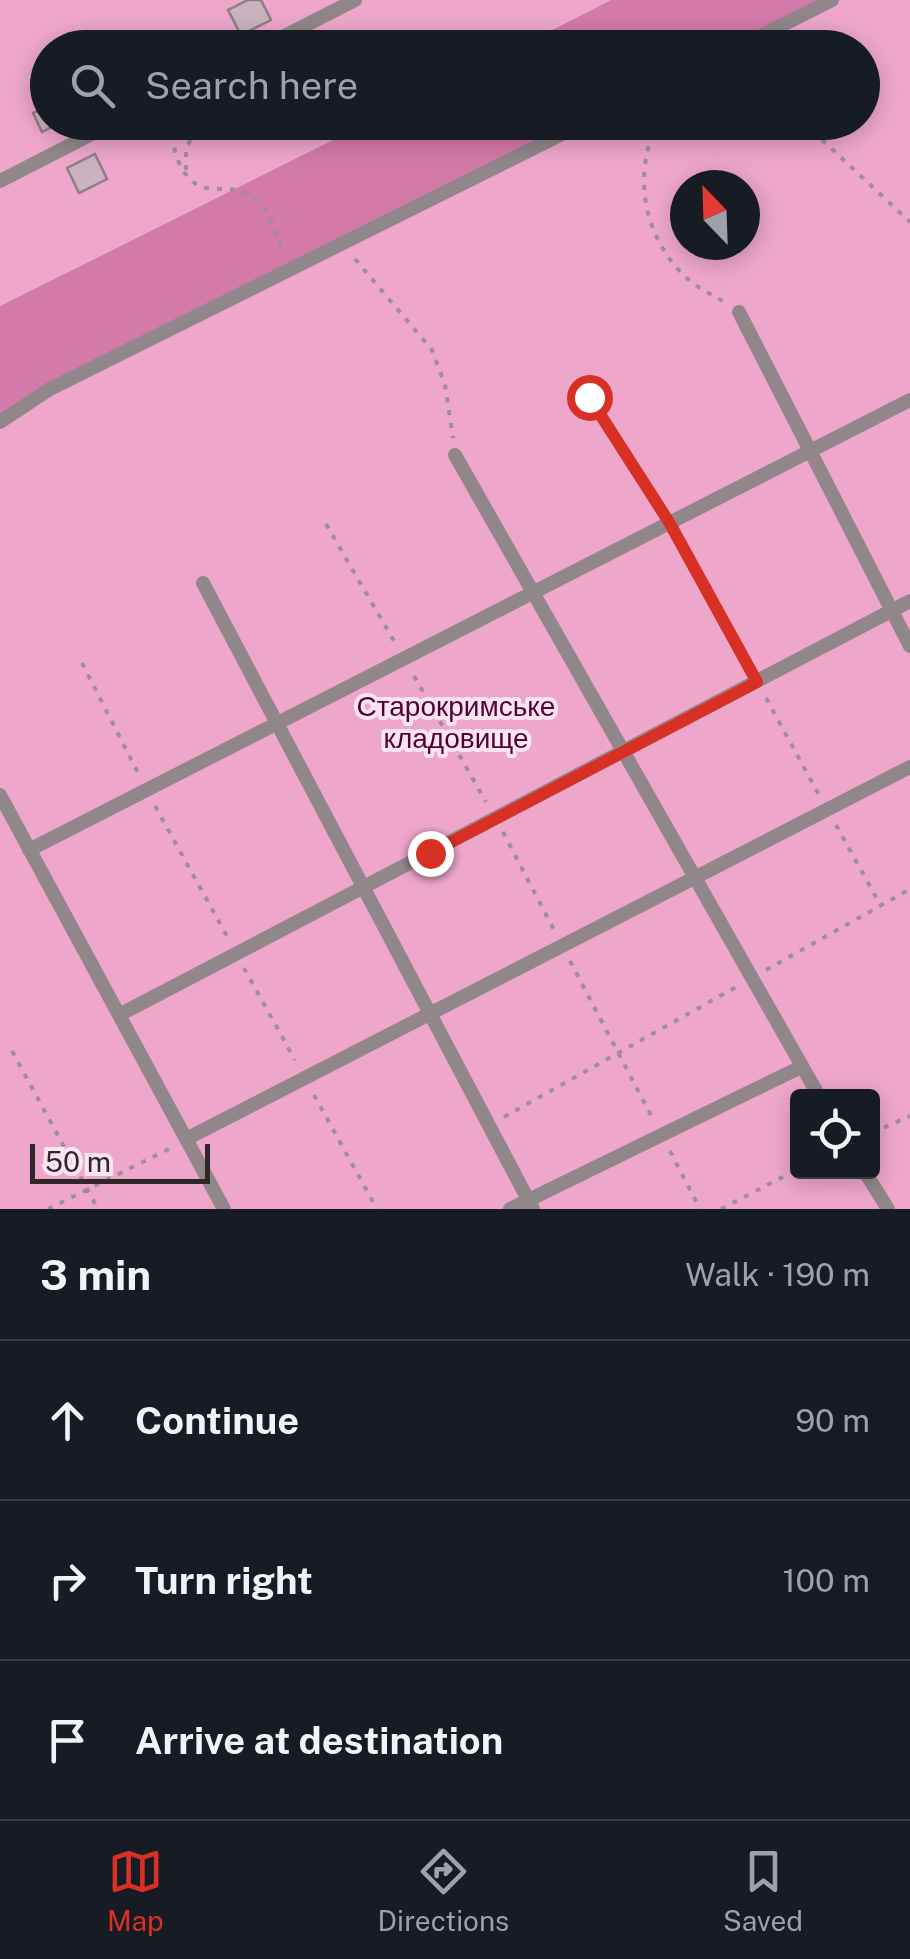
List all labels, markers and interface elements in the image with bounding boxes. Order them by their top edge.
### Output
search box [30,30,880,140]
icon: search [65,58,120,113]
text: Search here [145,63,358,108]
north arrow [670,170,760,260]
route start [567,375,613,421]
park label: Старокримське кладовище [357,689,555,754]
route end [408,831,454,877]
map controls [790,1089,880,1179]
button: locate [790,1089,880,1179]
scale bar [30,1139,210,1184]
text: 50 m [45,1145,111,1178]
text: 3 min [40,1250,151,1299]
text: Walk · 190 m [685,1256,870,1293]
icon: ahead [40,1393,95,1448]
text: Continue [135,1398,299,1443]
text: 90 m [795,1402,870,1439]
icon: right [40,1553,95,1608]
text: Turn right [135,1558,313,1603]
text: 100 m [783,1562,870,1599]
icon: arrive [40,1713,95,1768]
text: Arrive at destination [135,1718,503,1763]
tab: Map [107,1844,164,1937]
tab: Directions [378,1844,509,1937]
tab: Saved [723,1844,803,1937]

